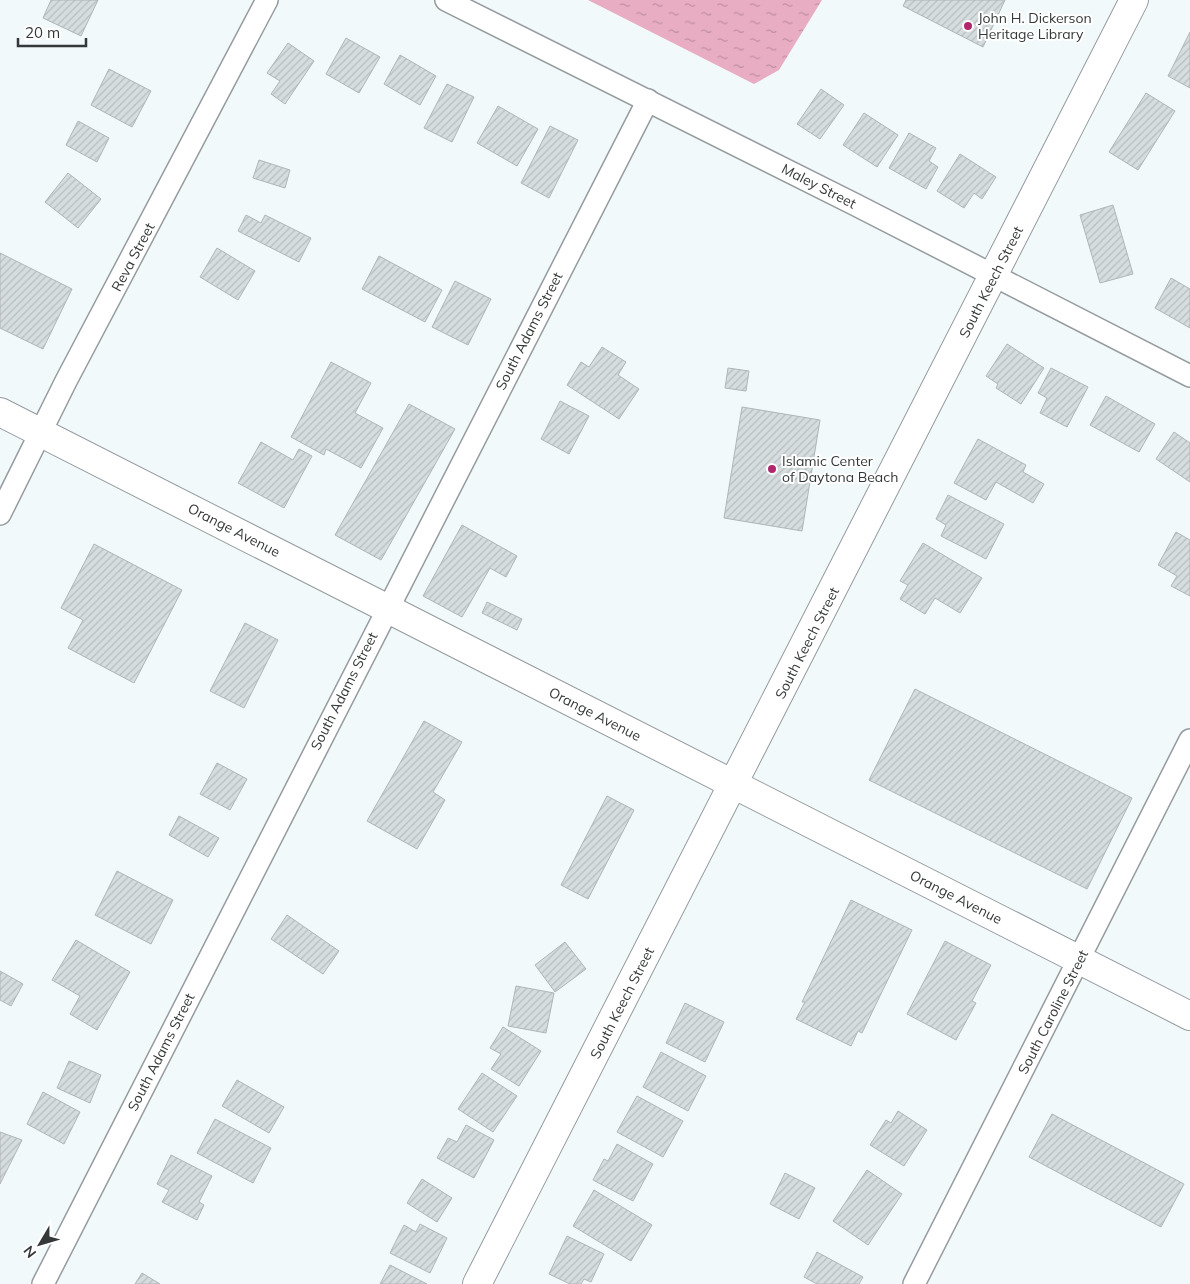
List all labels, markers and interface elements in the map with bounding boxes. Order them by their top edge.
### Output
place label: John H. Dickerson Heritage Library [978,9,1092,43]
scale bar [18,15,85,47]
marker: John H. Dickerson Heritage Library [962,20,974,32]
text: 20 m [25,23,60,42]
street label: Maley Street [779,160,859,212]
street label: Reva Street [107,220,159,294]
street label: South Keech Street [955,223,1027,341]
street label: South Adams Street [491,269,567,393]
place label: Islamic Center of Daytona Beach [782,452,898,486]
marker: Islamic Center of Daytona Beach [766,463,778,475]
street label: Orange Avenue [185,499,283,561]
street label: South Keech Street [771,584,843,702]
street label: South Adams Street [306,629,382,753]
street label: Orange Avenue [546,683,644,745]
street label: Orange Avenue [907,866,1005,928]
street label: South Keech Street [586,944,658,1062]
street label: South Caroline Street [1014,947,1092,1077]
street label: South Adams Street [123,990,199,1114]
north arrow [15,1219,65,1269]
text: N [19,1242,40,1262]

